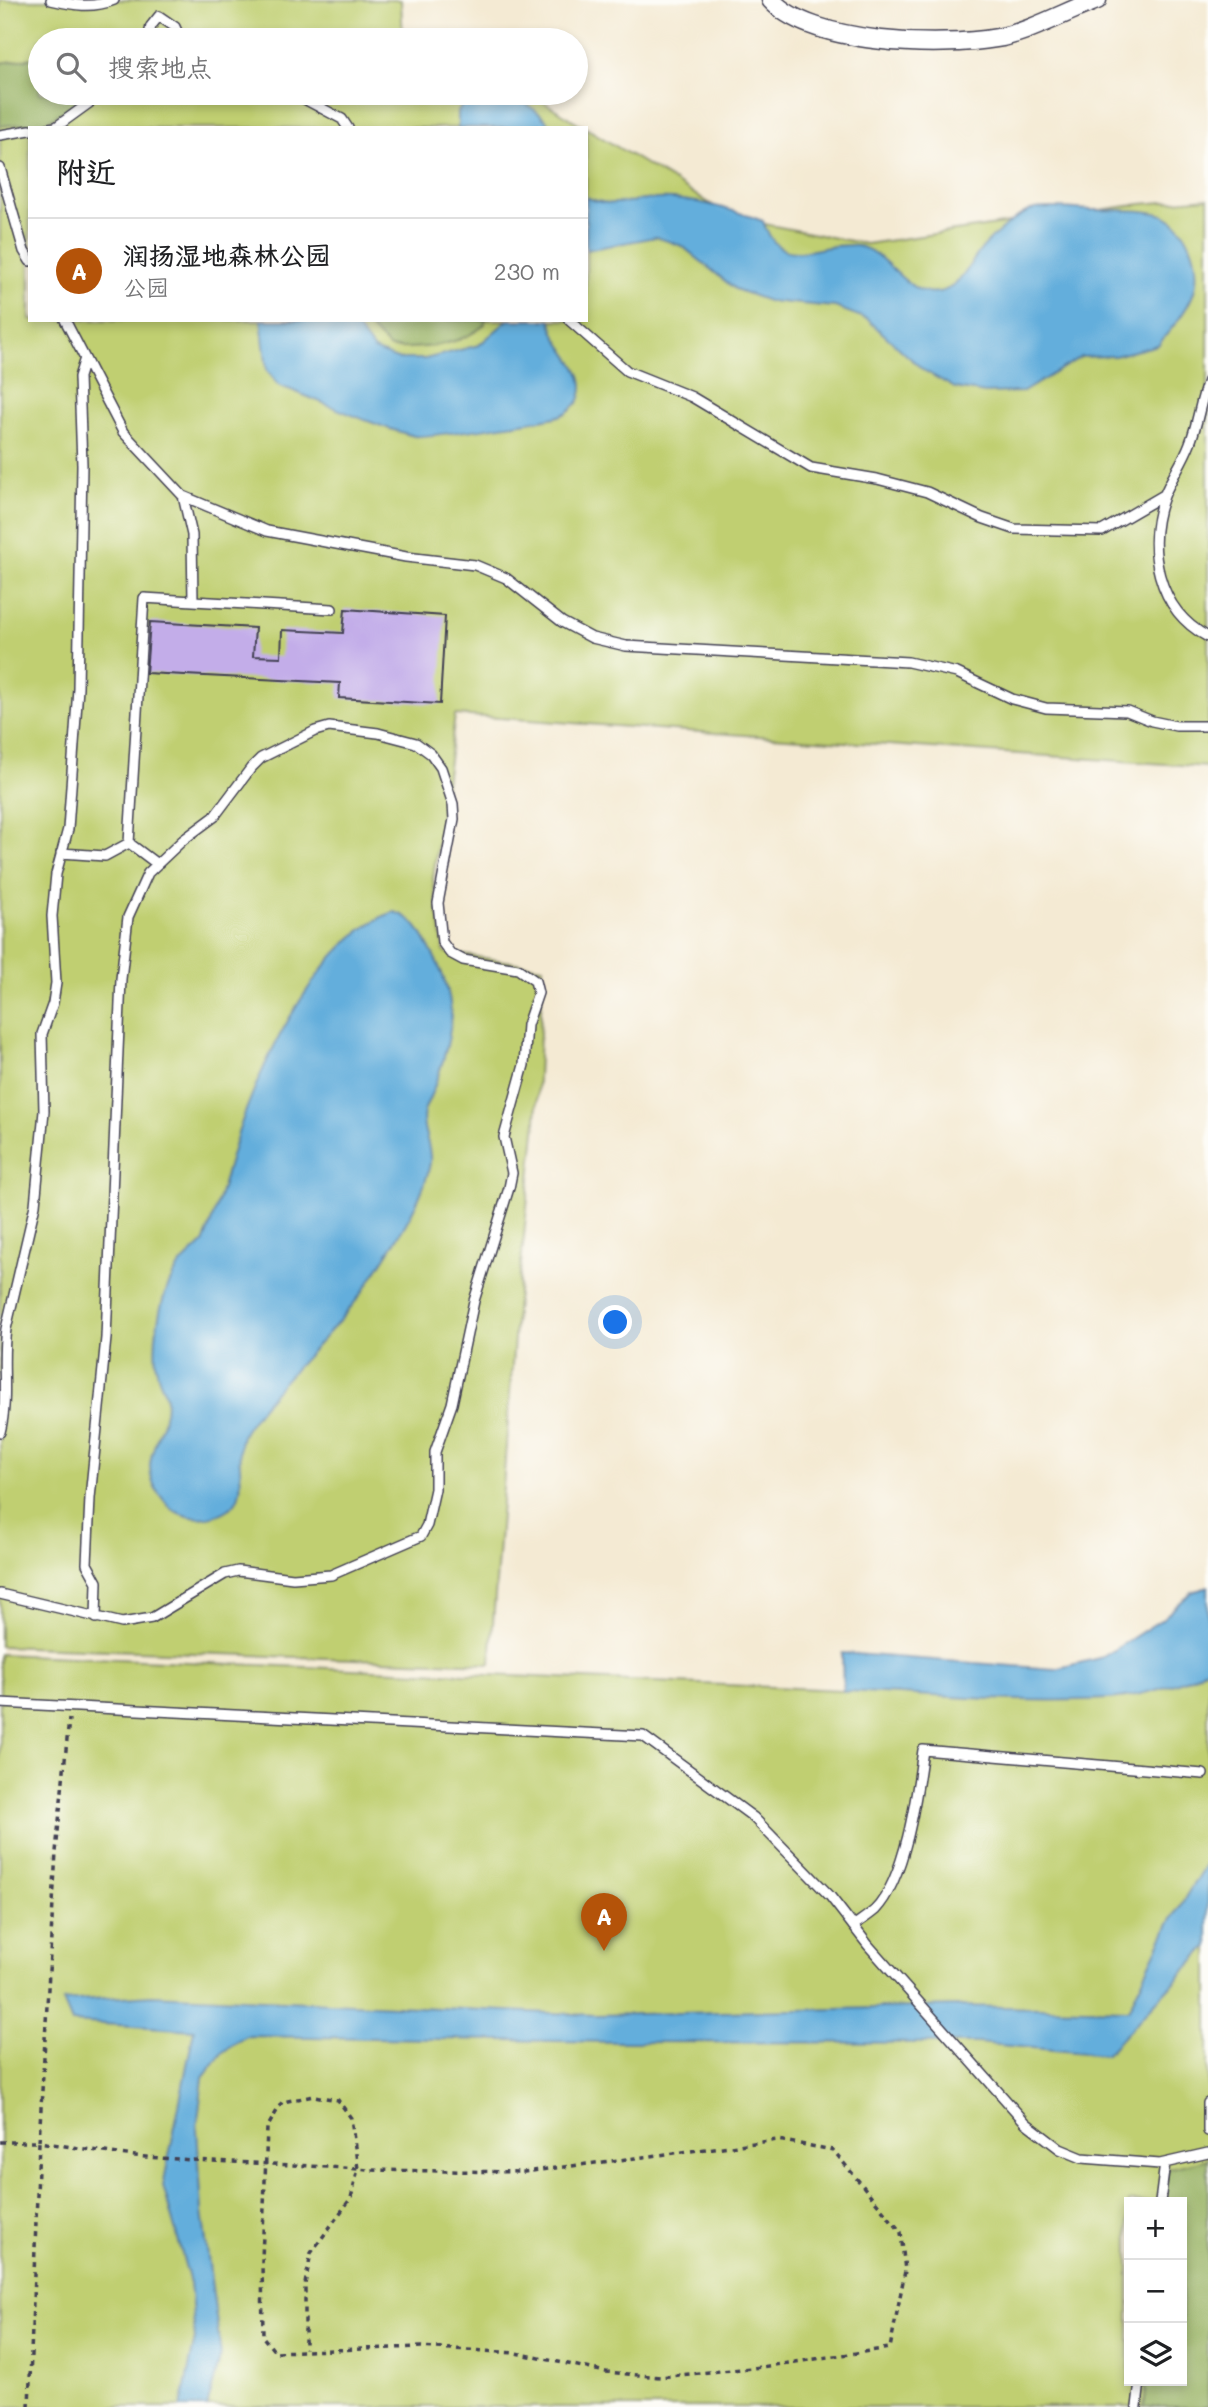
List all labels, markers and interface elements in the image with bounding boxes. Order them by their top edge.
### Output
search box [28,28,588,105]
icon: search [52,48,90,86]
text: 搜索地点 [108,50,212,84]
text: 附近 [56,151,116,191]
text: 润扬湿地森林公园 [123,238,331,272]
text: A [71,256,87,286]
text: 230 m [494,256,560,286]
text: 公园 [123,272,169,302]
your location [598,1305,632,1339]
pin: A [581,1893,627,1951]
map controls [1124,2197,1187,2386]
button: + [1124,2197,1187,2260]
button: − [1124,2260,1187,2323]
button: layers [1124,2323,1187,2386]

